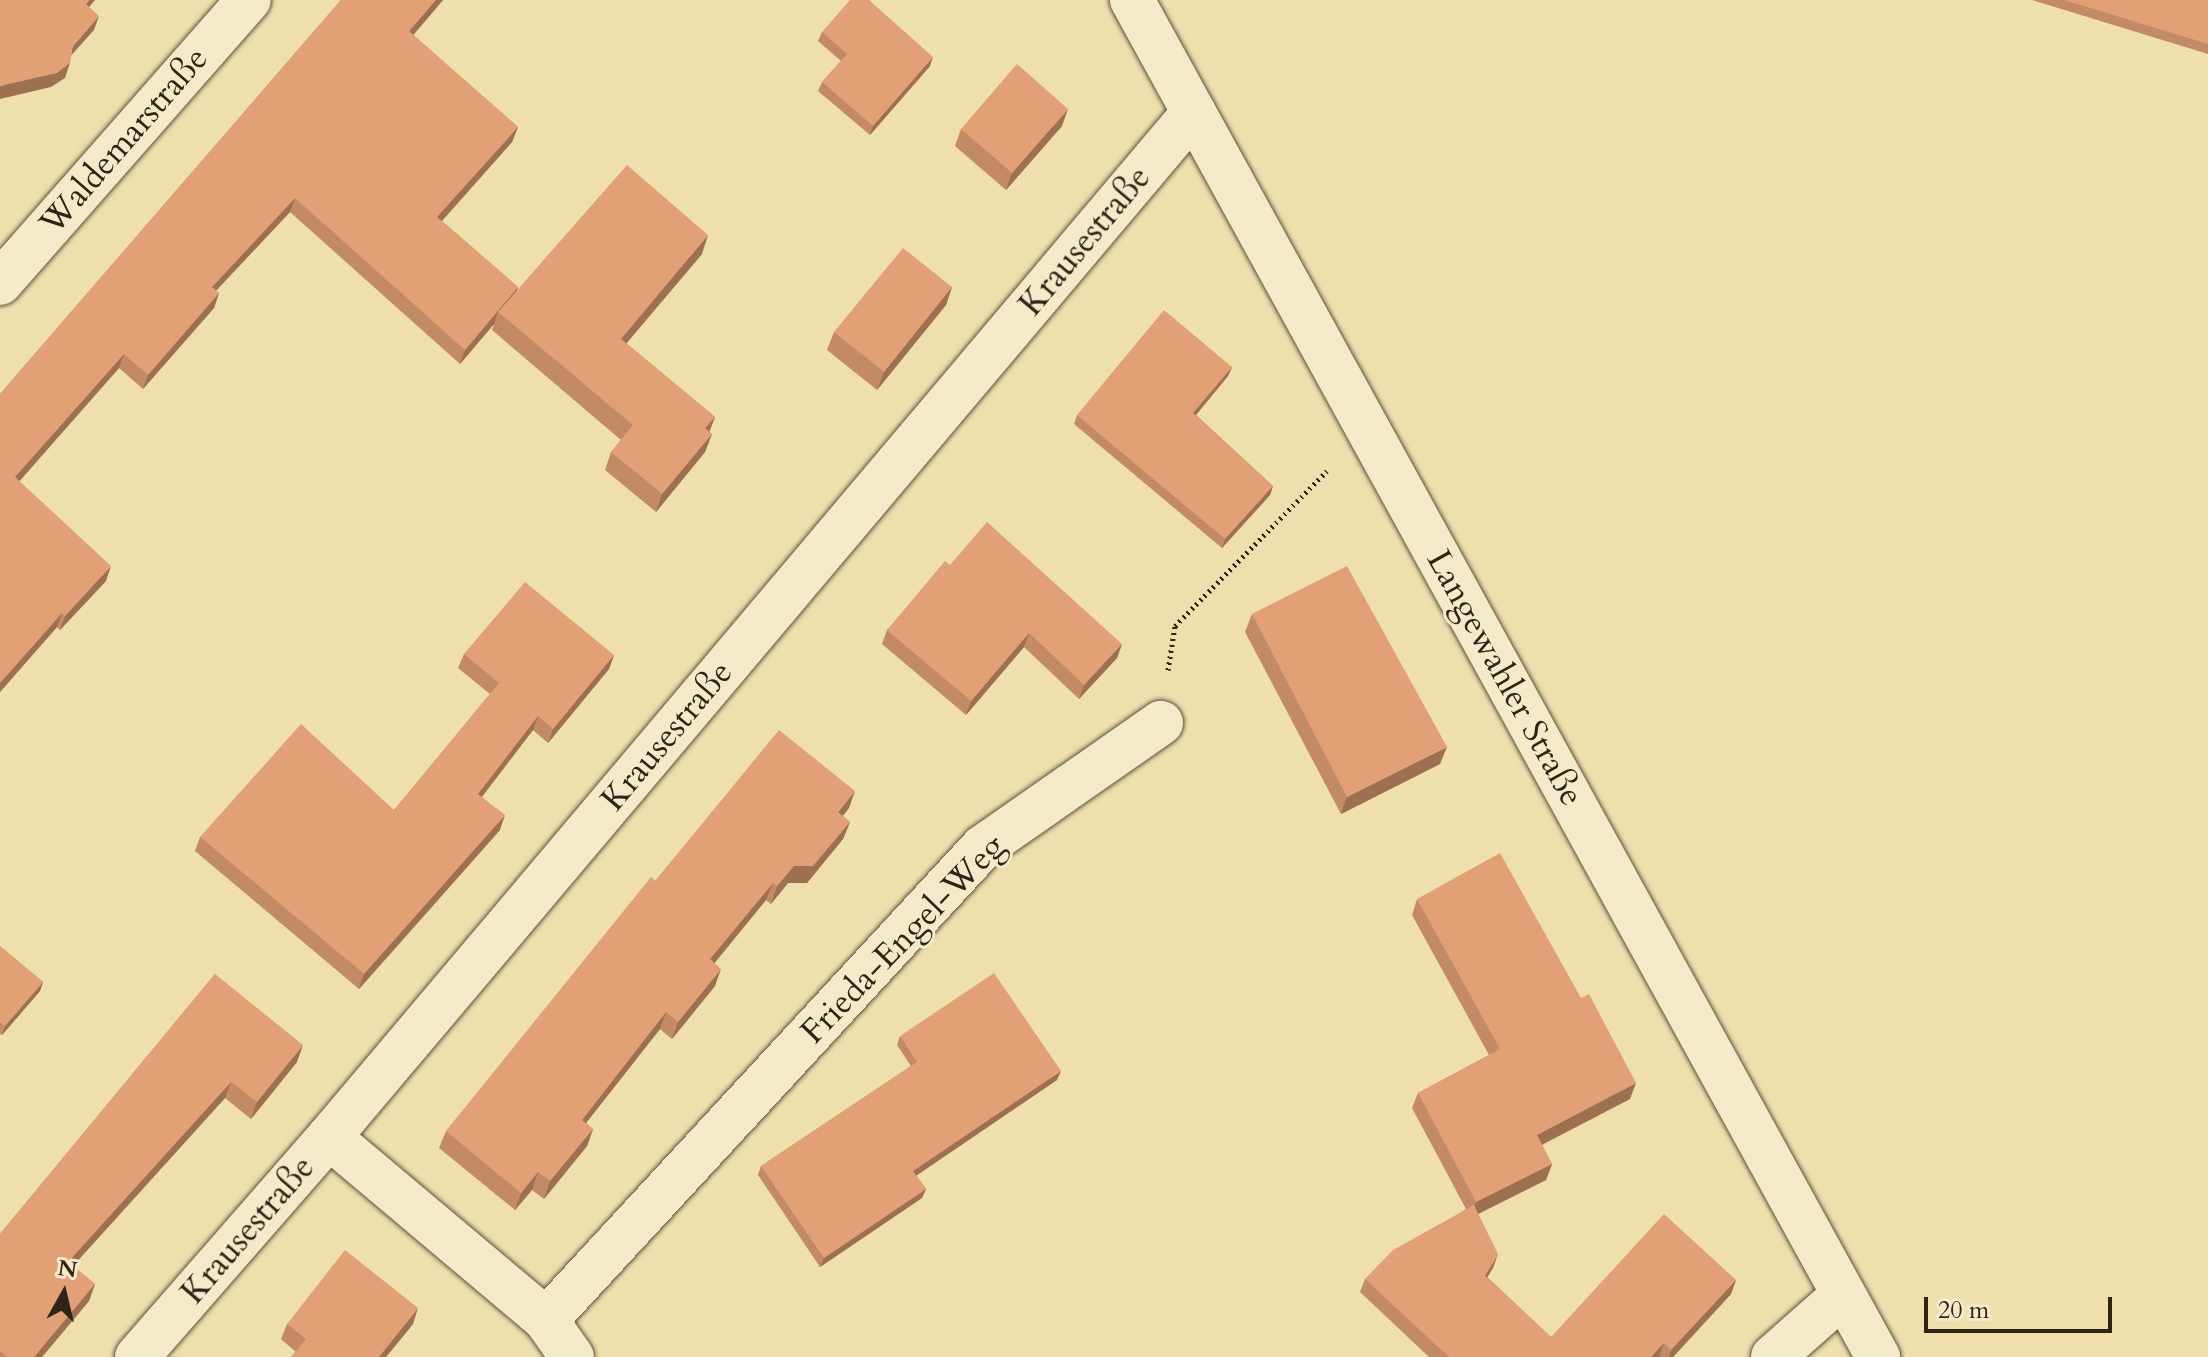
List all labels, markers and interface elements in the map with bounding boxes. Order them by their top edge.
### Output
street label: Waldemarstraße [31,39,217,243]
street label: Krausestraße [1011,158,1159,324]
street label: Langewahler Straße [1418,543,1592,813]
street label: Krausestraße [593,653,741,819]
street label: Frieda-Engel-Weg [793,826,1013,1052]
street label: Krausestraße [173,1148,323,1312]
north arrow [24,1253,104,1333]
text: N [56,1253,79,1285]
scale bar [1928,1281,2116,1331]
text: 20 m [1938,1294,1989,1327]

